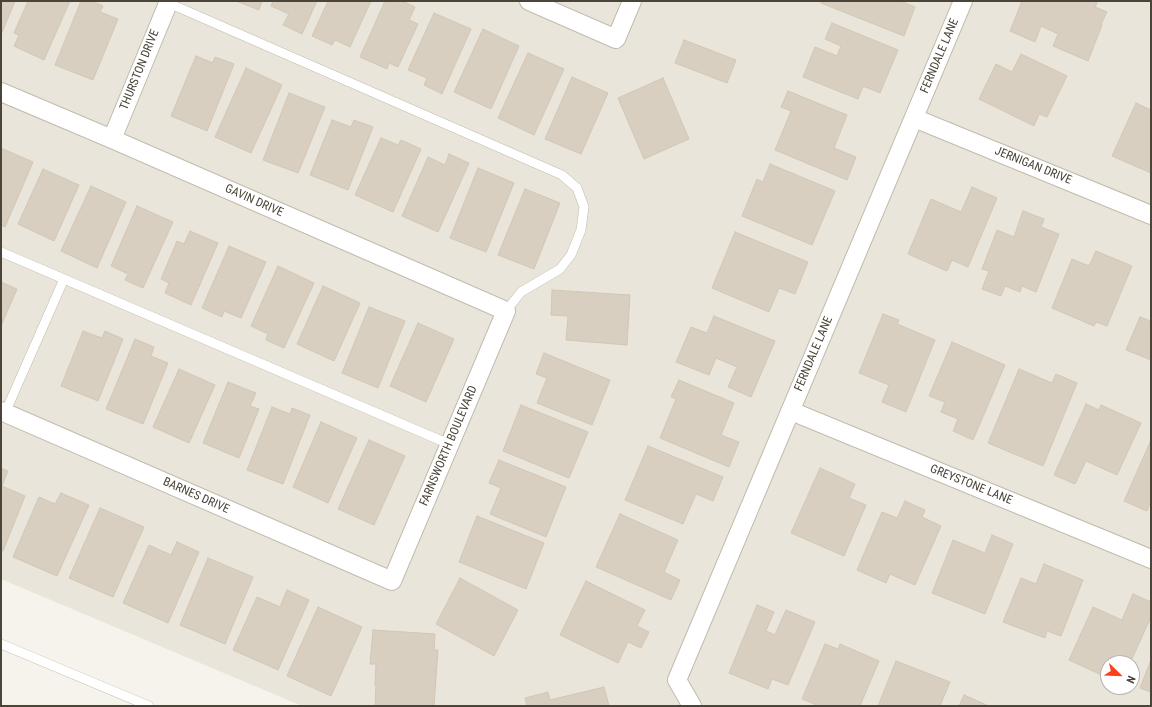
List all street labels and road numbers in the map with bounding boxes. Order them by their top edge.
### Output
street label: FERNDALE LANE [918,16,962,96]
street label: THURSTON DRIVE [117,28,163,112]
street label: JERNIGAN DRIVE [992,144,1074,188]
street label: GAVIN DRIVE [223,182,285,220]
street label: FERNDALE LANE [792,314,836,394]
street label: FARNSWORTH BOULEVARD [417,384,481,508]
street label: GREYSTONE LANE [928,462,1014,508]
street label: BARNES DRIVE [161,475,231,517]

